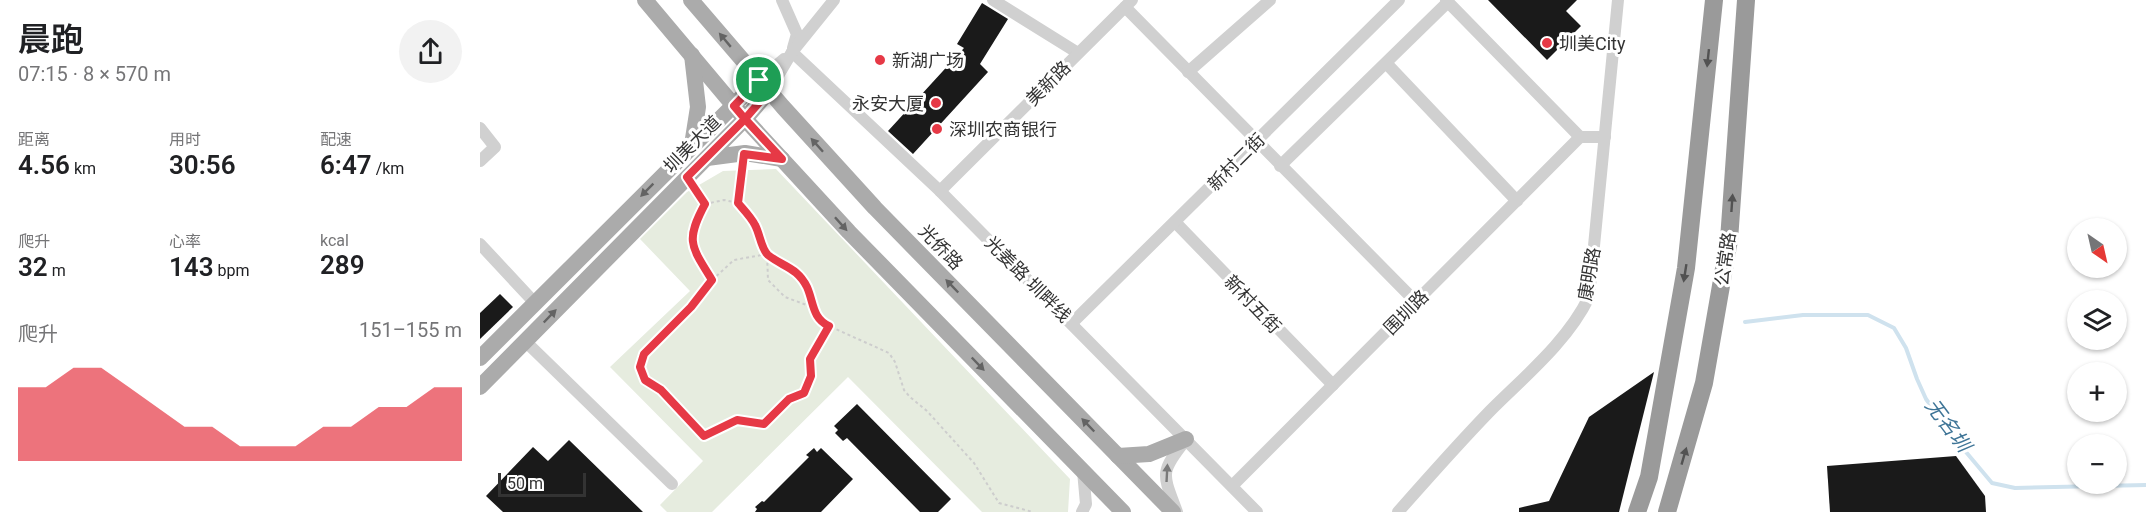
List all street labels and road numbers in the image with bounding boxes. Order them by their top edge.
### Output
street label: 美新路 [1021,56,1075,110]
street label: 圳美大道 [659,111,725,177]
street label: 新村二街 [1203,129,1269,195]
street label: 光侨路 [915,220,967,274]
street label: 公常路 [1711,231,1739,287]
street label: 光姜路 圳畔线 [981,232,1075,326]
street label: 康明路 [1574,246,1604,302]
street label: 新村五街 [1220,271,1286,337]
street label: 围圳路 [1379,285,1433,339]

